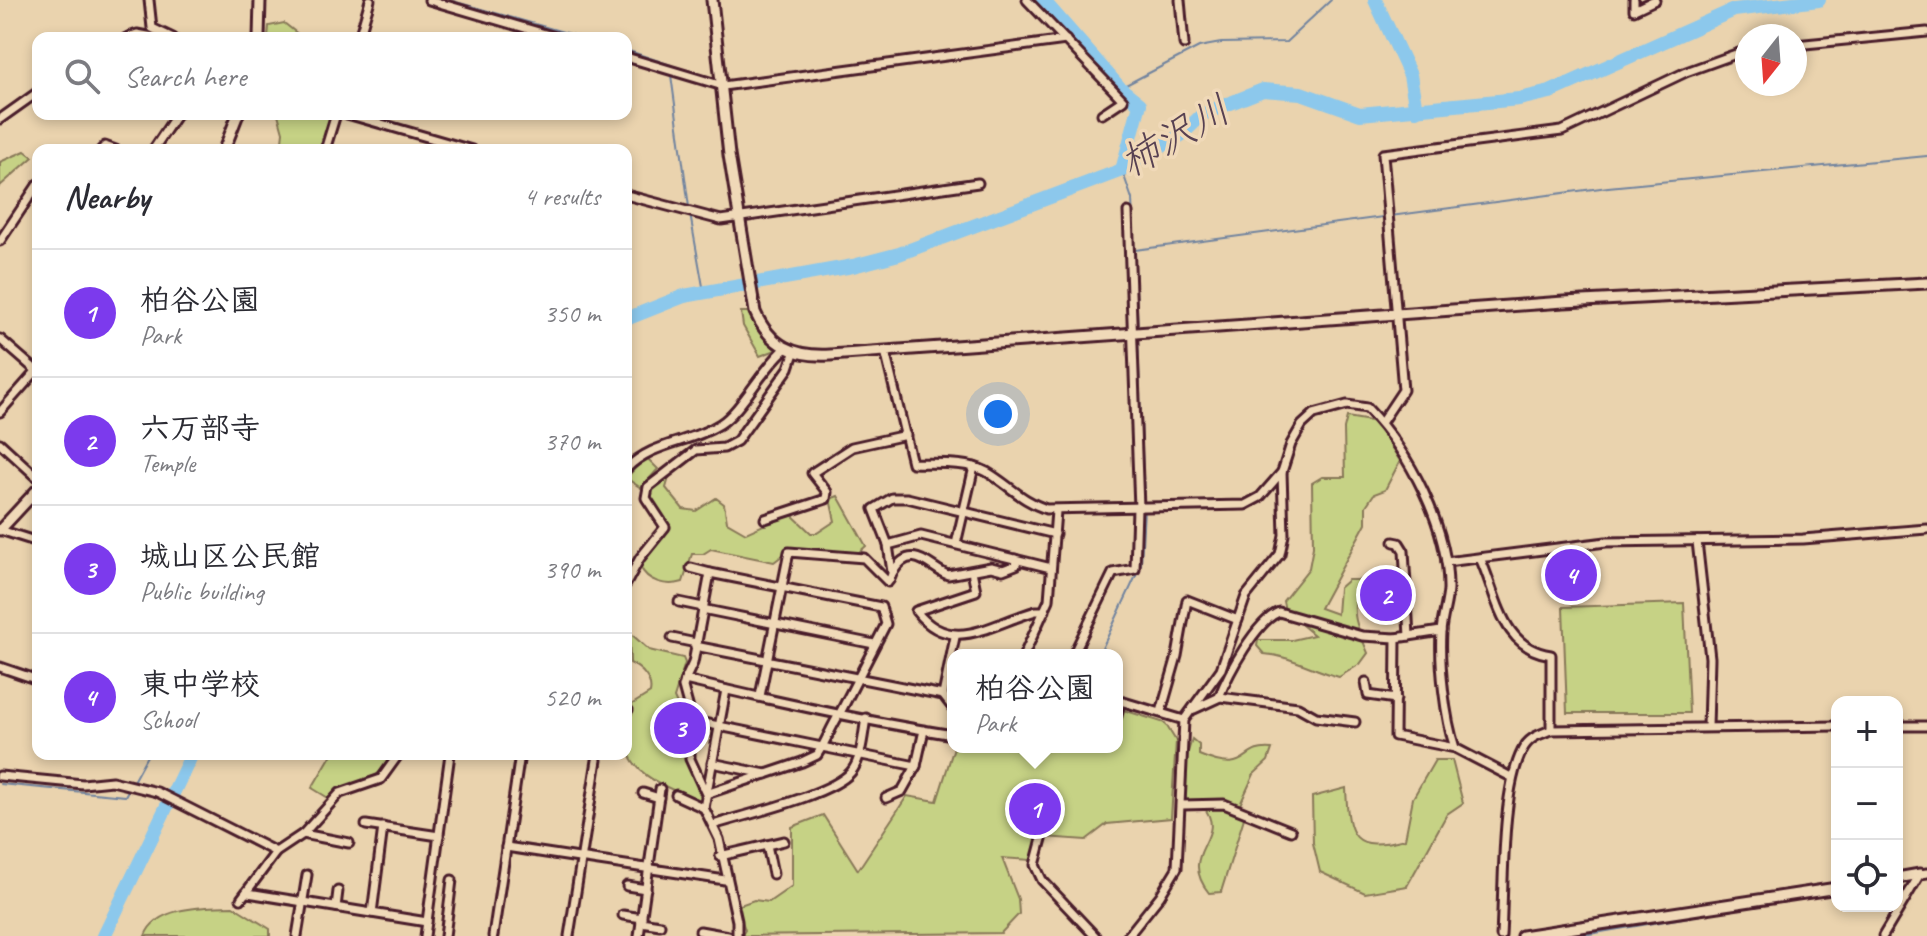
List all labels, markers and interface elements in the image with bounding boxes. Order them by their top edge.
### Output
north arrow [1735,24,1807,96]
search box [32,32,632,120]
icon: search [60,54,104,98]
text: Search here [124,57,246,95]
water label: 柿沢川 [1111,84,1239,188]
text: Nearby [64,175,150,218]
text: 4 results [524,180,600,213]
text: 柏谷公園 [140,281,260,319]
text: 1 [84,297,96,330]
text: 350 m [544,297,600,330]
text: Park [140,319,181,352]
your location [978,394,1018,434]
text: 六万部寺 [140,409,260,447]
text: 2 [84,425,96,458]
text: 370 m [544,425,600,458]
text: Temple [140,447,195,480]
text: 城山区公民館 [140,537,320,575]
pin: 4 [1545,545,1597,605]
text: 3 [84,553,96,586]
text: 390 m [544,553,600,586]
pin: 2 [1360,565,1412,625]
text: Public building [140,575,263,608]
popup [947,649,1123,753]
text: 東中学校 [140,665,260,703]
text: 柏谷公園 [975,669,1095,707]
text: 4 [84,681,96,714]
text: 520 m [544,681,600,714]
map controls [1831,696,1903,912]
button: + [1831,696,1903,768]
pin: 3 [654,698,706,758]
text: School [140,703,196,736]
text: Park [975,707,1016,740]
button: − [1831,768,1903,840]
pin: 1 [1009,779,1061,839]
button: locate [1831,840,1903,912]

